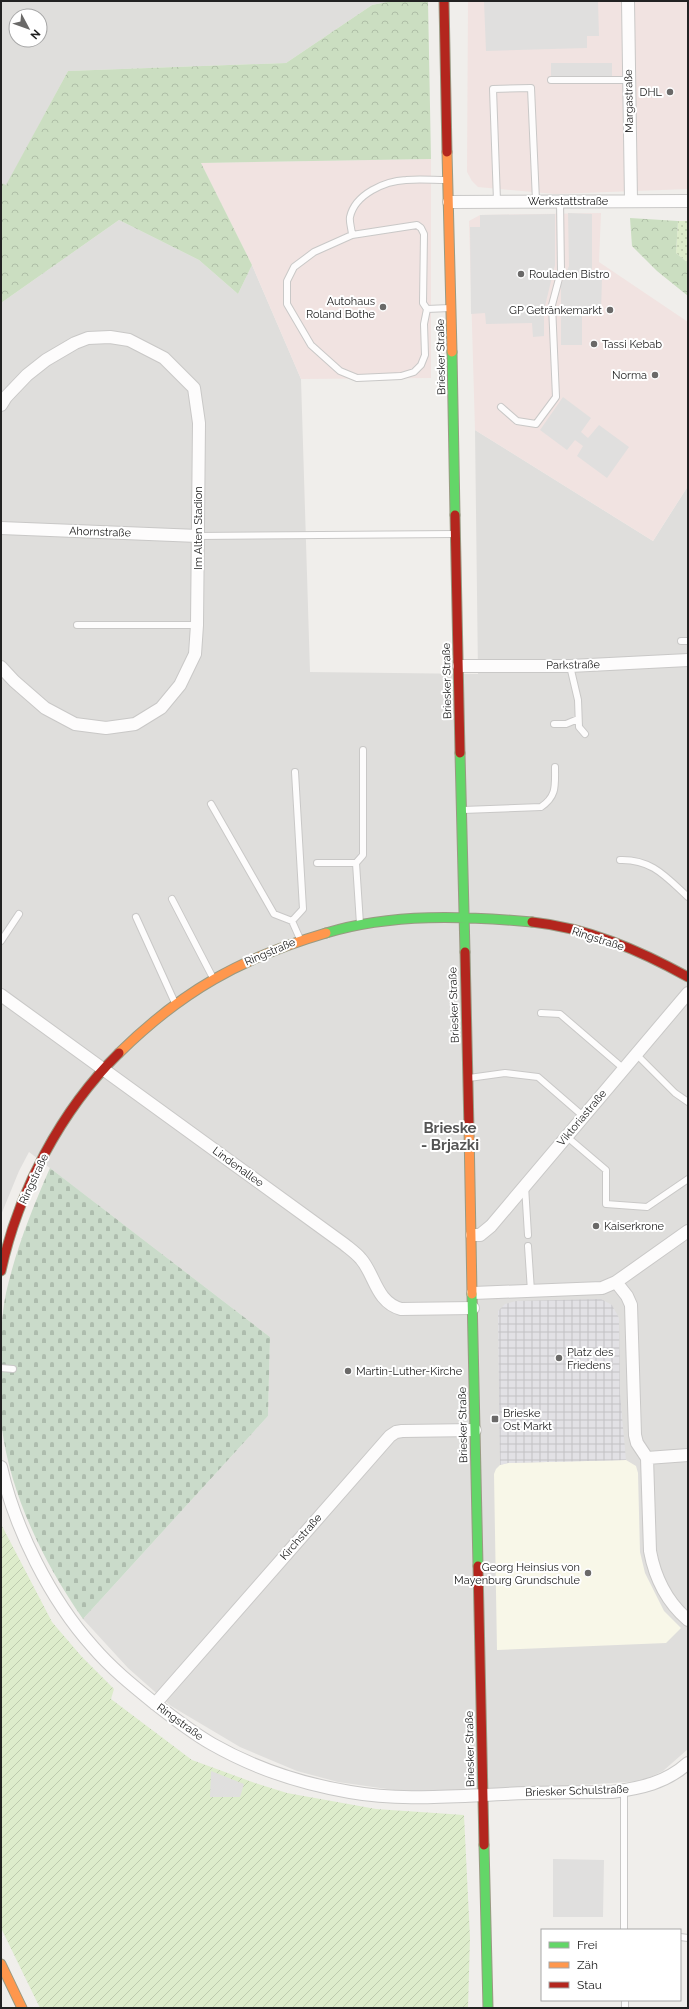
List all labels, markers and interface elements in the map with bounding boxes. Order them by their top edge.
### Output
north arrow [8,8,48,48]
text: N [28,27,43,42]
street label: Margastraße [622,69,636,133]
place label: DHL [640,86,663,99]
marker: DHL [665,87,675,97]
street label: Werkstattstraße [528,195,609,208]
place label: Rouladen Bistro [529,268,610,281]
marker: Rouladen Bistro [516,269,526,279]
place label: Autohaus Roland Bothe [306,295,376,321]
marker: Autohaus Roland Bothe [378,302,388,312]
place label: GP Getränkemarkt [509,304,602,317]
marker: GP Getränkemarkt [605,305,615,315]
street label: Briesker Straße [434,318,448,395]
place label: Tassi Kebab [602,338,662,351]
marker: Tassi Kebab [589,339,599,349]
place label: Norma [612,369,647,382]
marker: Norma [650,370,660,380]
street label: Im Alten Stadion [192,486,205,570]
street label: Ahornstraße [69,524,132,540]
street label: Briesker Straße [440,642,454,719]
street label: Parkstraße [546,658,601,672]
street label: Ringstraße [570,924,626,954]
street label: Ringstraße [243,935,298,969]
street label: Briesker Straße [446,966,462,1043]
street label: Viktoriastraße [555,1087,610,1149]
district label: Brieske - Brjazki [421,1119,479,1154]
street label: Lindenallee [210,1144,266,1190]
street label: Ringstraße [17,1151,52,1206]
place label: Kaiserkrone [604,1220,665,1233]
marker: Kaiserkrone [591,1221,601,1231]
place label: Platz des Friedens [567,1346,613,1372]
marker: Platz des Friedens [554,1353,564,1363]
place label: Martin-Luther-Kirche [356,1365,463,1378]
marker: Martin-Luther-Kirche [343,1366,353,1376]
street label: Briesker Straße [456,1386,470,1463]
place label: Brieske Ost Markt [503,1407,552,1433]
marker: Brieske Ost Markt [490,1414,500,1424]
street label: Kirchstraße [277,1511,325,1563]
place label: Georg Heinsius von Mayenburg Grundschule [454,1561,581,1587]
marker: Georg Heinsius von Mayenburg Grundschule [583,1568,593,1578]
street label: Ringstraße [154,1701,206,1743]
street label: Briesker Straße [463,1710,477,1787]
street label: Briesker Schulstraße [525,1783,630,1799]
legend [541,1929,681,2001]
text: Frei [577,1938,597,1952]
text: Zäh [577,1958,598,1972]
text: Stau [577,1978,602,1992]

